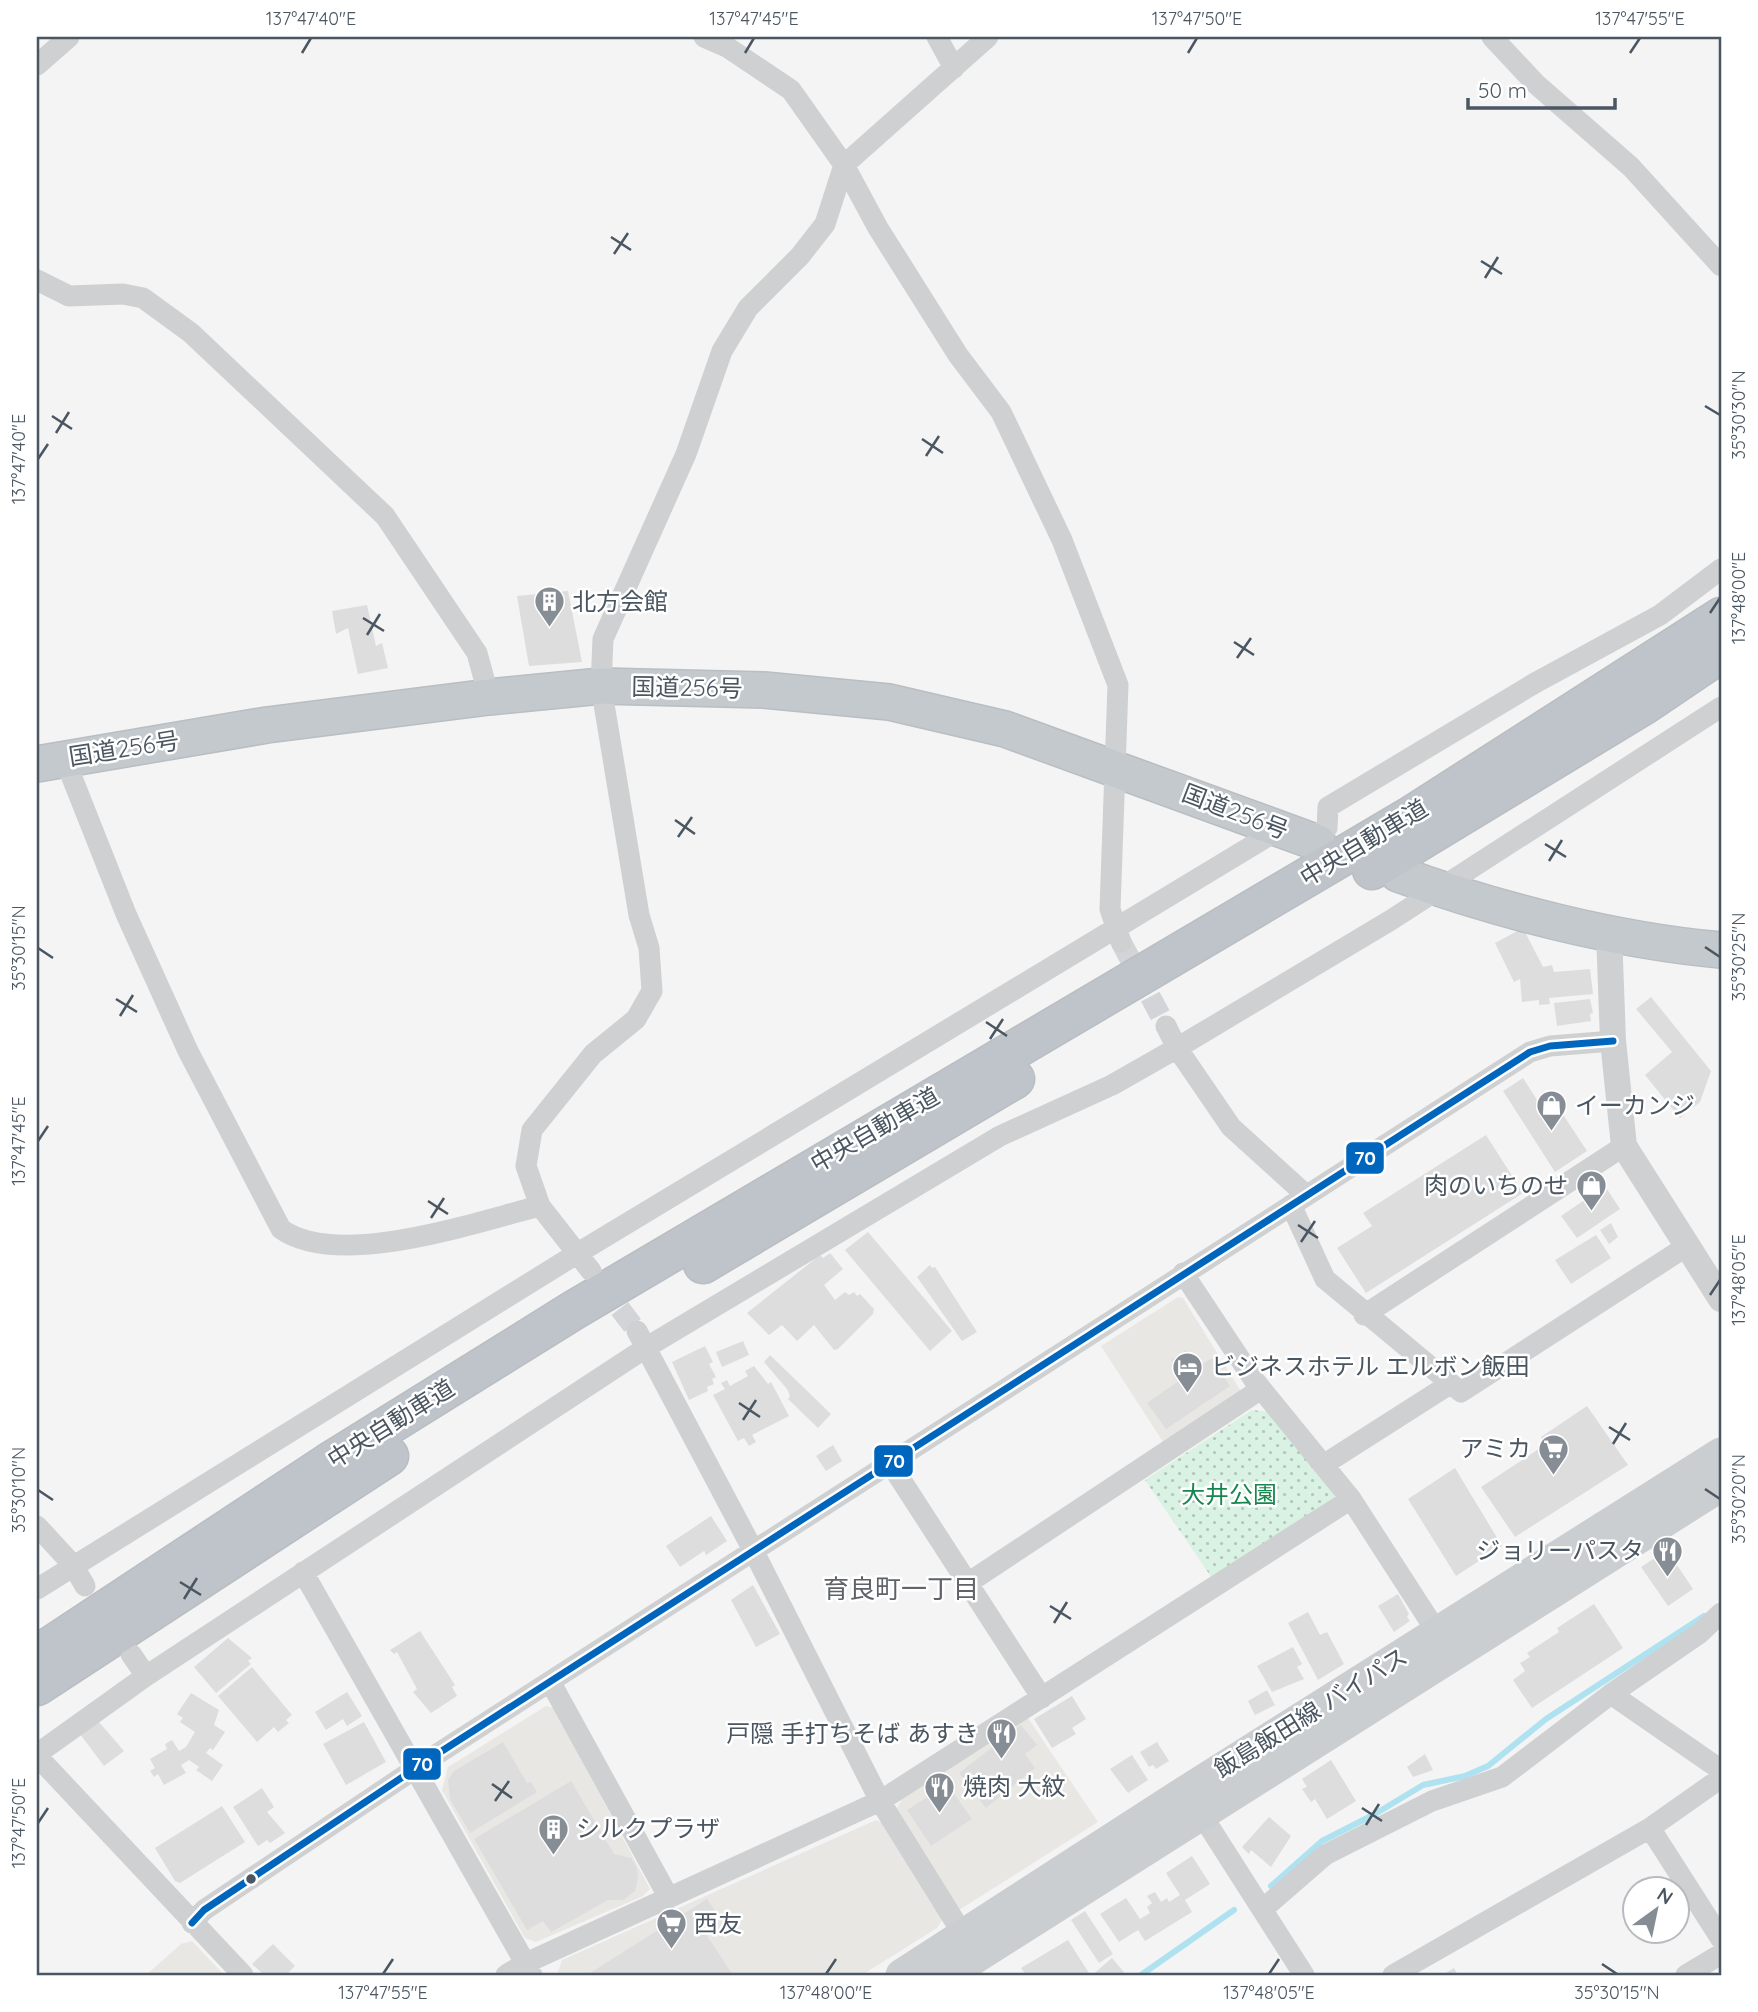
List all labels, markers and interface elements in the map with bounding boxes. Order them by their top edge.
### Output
text: 137°47'40"E [266,7,356,30]
text: 137°47'45"E [709,7,799,30]
text: 137°47'50"E [1152,7,1242,30]
text: 137°47'55"E [1595,7,1685,30]
scale bar [1468,66,1614,110]
text: 50 m [1478,77,1527,103]
text: 35°30'30"N [1727,371,1750,459]
text: 137°47'40"E [7,414,30,504]
text: 137°48'00"E [1727,552,1750,644]
building icon: 北方会館 [532,585,566,629]
place label: 北方会館 [572,586,668,616]
street label: 国道256号 [631,671,743,703]
street label: 国道256号 [67,724,181,772]
street label: 国道256号 [1178,777,1293,845]
street label: 中央自動車道 [1294,792,1433,892]
text: 35°30'15"N [7,905,30,991]
text: 35°30'25"N [1727,913,1750,1001]
street label: 中央自動車道 [805,1080,944,1178]
shop icon: イーカンジ [1535,1089,1569,1133]
place label: イーカンジ [1575,1090,1695,1120]
text: 137°47'45"E [7,1096,30,1186]
line badge: 70 [1345,1141,1385,1175]
text: 70 [1354,1146,1376,1170]
shop icon: 肉のいちのせ [1574,1169,1608,1213]
place label: 肉のいちのせ [1424,1170,1568,1200]
text: 137°48'05"E [1727,1234,1750,1326]
hotel icon: ビジネスホテル エルボン飯田 [1171,1350,1205,1394]
place label: ビジネスホテル エルボン飯田 [1211,1351,1530,1381]
street label: 中央自動車道 [321,1372,459,1474]
supermarket icon: アミカ [1537,1432,1571,1476]
place label: アミカ [1459,1433,1531,1463]
line badge: 70 [873,1444,914,1478]
text: 35°30'10"N [7,1447,30,1533]
text: 70 [883,1449,905,1473]
text: 35°30'20"N [1727,1454,1750,1544]
park label: 大井公園 [1181,1479,1277,1509]
restaurant icon: ジョリーパスタ [1650,1534,1684,1578]
place label: ジョリーパスタ [1476,1535,1644,1565]
district label: 育良町一丁目 [823,1572,979,1605]
street label: 飯島飯田線 バイパス [1208,1641,1413,1784]
restaurant icon: 戸隠 手打ちそば あすき [985,1717,1019,1761]
place label: 戸隠 手打ちそば あすき [726,1718,979,1748]
line badge: 70 [402,1747,442,1781]
text: 70 [411,1752,433,1776]
restaurant icon: 焼肉 大紋 [923,1770,957,1814]
place label: 焼肉 大紋 [963,1771,1066,1801]
text: 137°47'50"E [7,1778,30,1868]
building icon: シルクプラザ [536,1812,570,1856]
place label: シルクプラザ [576,1813,720,1843]
unlabelled marker [244,1872,258,1886]
north arrow [1622,1876,1692,1946]
text: N [1653,1882,1678,1910]
supermarket icon: 西友 [654,1907,688,1951]
place label: 西友 [694,1908,742,1938]
text: 137°47'55"E [338,1981,428,2004]
text: 137°48'00"E [780,1981,872,2004]
text: 137°48'05"E [1223,1981,1315,2004]
text: 35°30'15"N [1574,1981,1660,2004]

